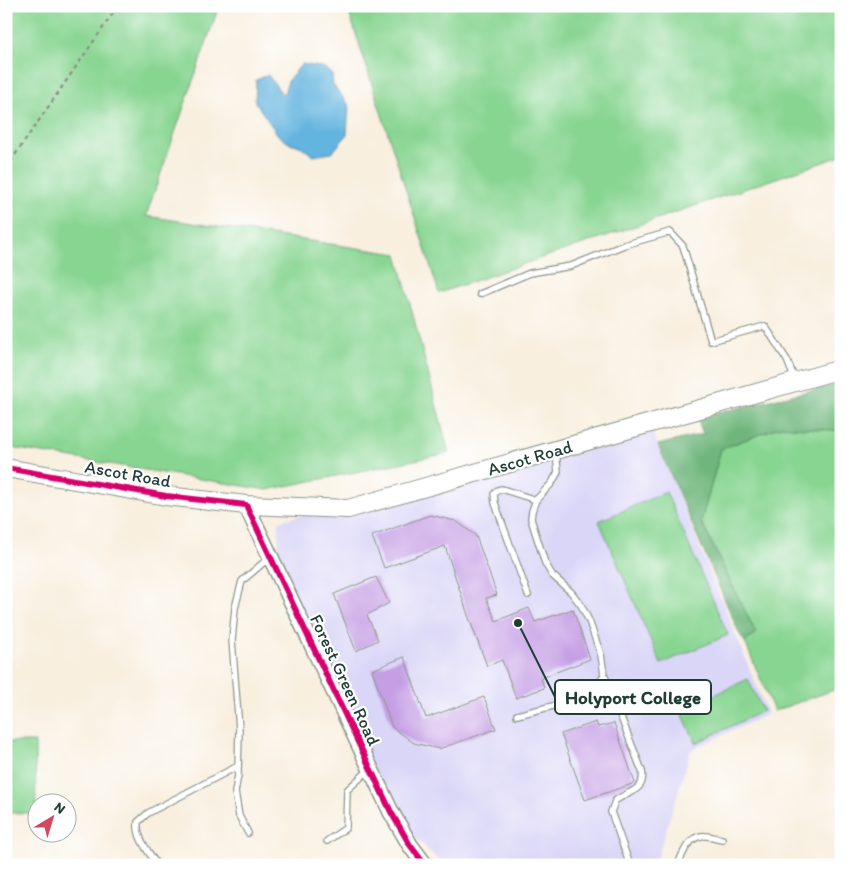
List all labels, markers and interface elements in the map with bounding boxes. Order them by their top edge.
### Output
street label: Ascot Road [485,435,575,481]
street label: Ascot Road [83,456,173,492]
street label: Forest Green Road [305,611,385,749]
callout: Holyport College [555,680,711,714]
text: Holyport College [565,686,701,709]
north arrow [28,794,78,844]
text: N [51,799,69,818]

